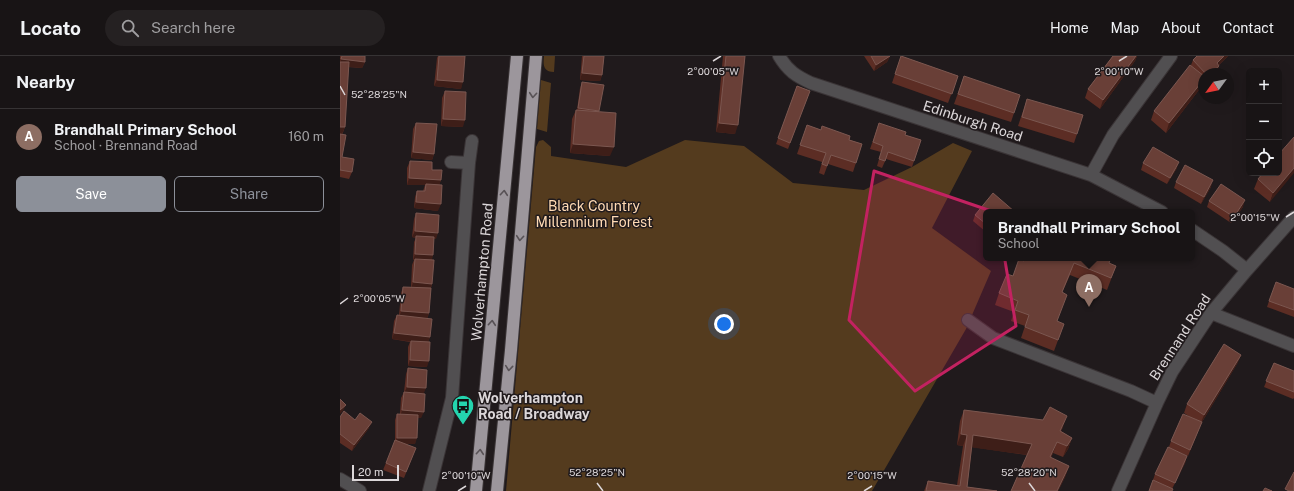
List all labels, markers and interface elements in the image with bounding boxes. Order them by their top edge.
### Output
search box [105,10,385,46]
text: Locato [20,17,81,39]
icon: search [119,17,141,39]
text: Search here [151,19,235,36]
text: Home [1050,20,1089,36]
text: Map [1111,20,1139,36]
text: About [1161,20,1201,36]
text: Contact [1223,20,1274,36]
text: 2°00'05"W [687,65,739,77]
text: 2°00'10"W [1094,65,1144,77]
north arrow [1198,68,1234,104]
map controls [1246,68,1282,176]
button: + [1246,68,1282,104]
text: Nearby [16,72,75,92]
text: 52°28'25"N [351,88,407,100]
one-way arrow [528,92,537,98]
street label: Edinburgh Road [921,97,1025,145]
button: − [1246,104,1282,140]
text: Brandhall Primary School [54,121,237,138]
text: A [24,129,34,144]
text: 160 m [288,129,324,144]
text: School · Brennand Road [54,138,197,153]
button: locate [1246,140,1282,176]
button: Save [16,176,166,212]
button: Share [174,176,324,212]
one-way arrow [500,190,509,196]
park label: Black Country Millennium Forest [536,198,652,230]
street label: Wolverhampton Road [468,202,496,342]
popup [983,209,1195,261]
text: 2°00'15"W [1230,211,1280,223]
text: Brandhall Primary School [998,219,1180,236]
one-way arrow [516,235,525,241]
text: School [998,236,1039,251]
pin: A [1076,274,1102,307]
street label: Brennand Road [1146,291,1214,383]
text: 2°00'05"W [353,292,405,304]
your location [714,314,734,334]
one-way arrow [488,320,497,326]
one-way arrow [505,365,514,371]
place label: Wolverhampton Road / Broadway [478,390,590,422]
bus stop icon: Wolverhampton Road / Broadway [450,393,476,426]
one-way arrow [475,449,484,455]
scale bar [352,463,399,482]
text: 20 m [358,466,383,478]
text: 52°28'25"N [569,466,625,478]
text: 52°28'20"N [1001,466,1057,478]
text: 2°00'10"W [441,469,491,481]
text: 2°00'15"W [847,469,897,481]

